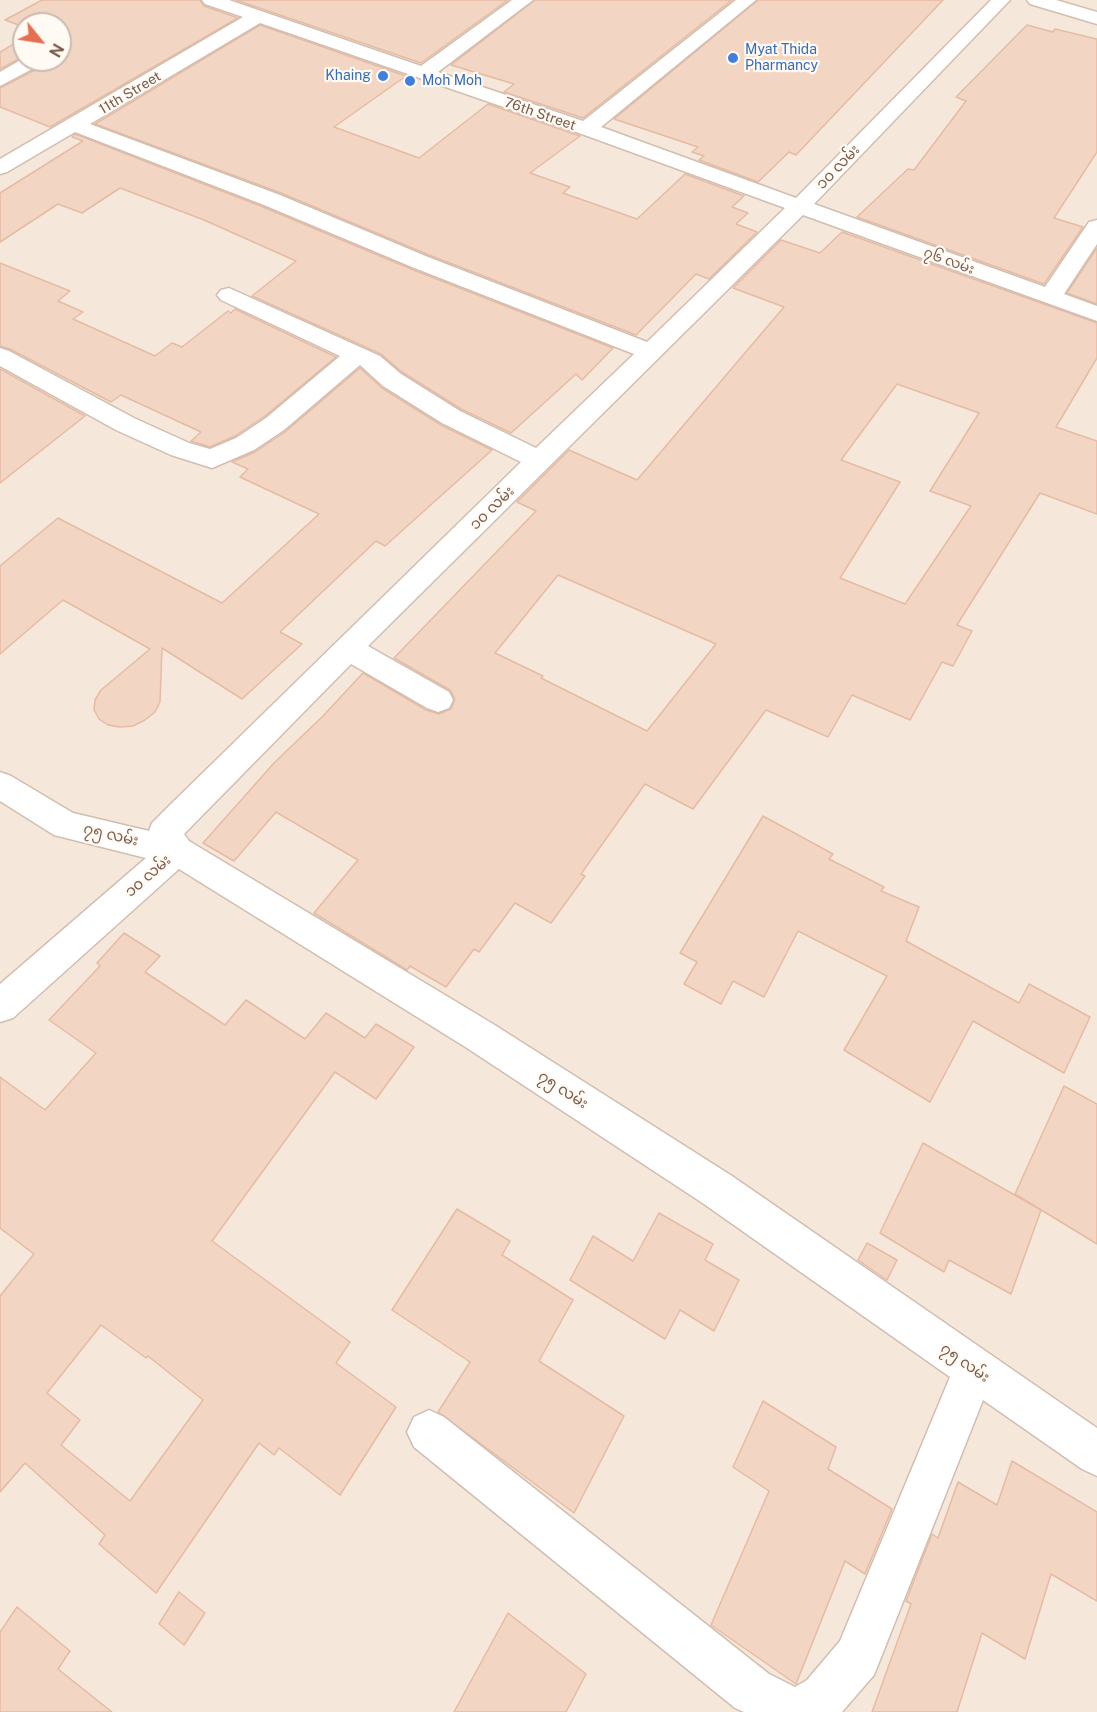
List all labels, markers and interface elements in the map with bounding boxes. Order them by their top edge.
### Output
north arrow [12,12,72,72]
text: N [45,40,68,60]
place label: Myat Thida Pharmancy [745,42,818,74]
marker: Myat Thida Pharmancy [726,51,740,65]
street label: 11th Street [96,68,164,118]
place label: Khaing [325,68,371,84]
marker: Khaing [376,69,390,83]
place label: Moh Moh [422,73,482,89]
marker: Moh Moh [403,74,417,88]
street label: 76th Street [502,94,578,134]
street label: ၁၀ လမ်း [812,141,864,193]
street label: ၇၆ လမ်း [921,244,977,278]
street label: ၁၀ လမ်း [466,482,518,534]
street label: ၇၅ လမ်း [82,820,140,850]
street label: ၁၀ လမ်း [121,851,175,901]
street label: ၇၅ လမ်း [535,1067,591,1113]
street label: ၇၅ လမ်း [937,1340,993,1386]

